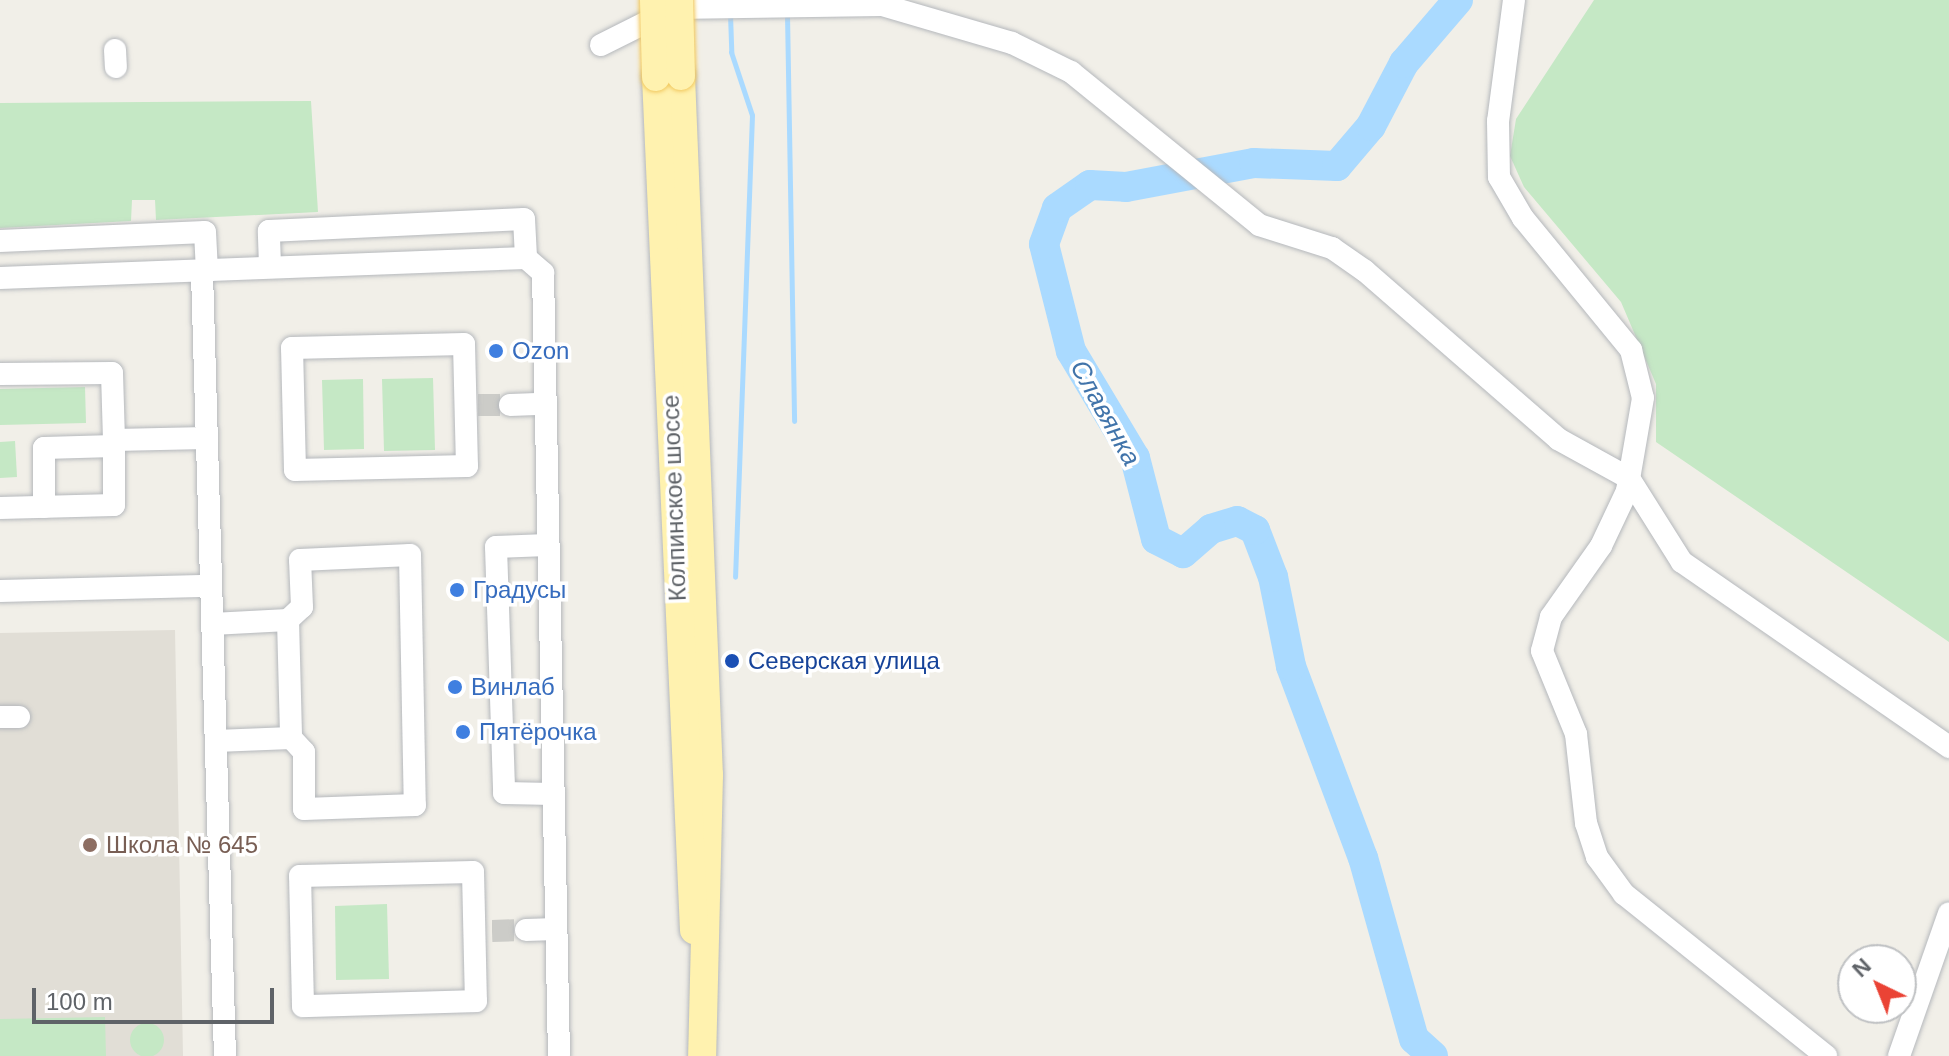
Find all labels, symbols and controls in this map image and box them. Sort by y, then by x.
place label: Ozon [512,337,569,365]
marker: Ozon [487,342,505,360]
water label: Славянка [1063,355,1147,471]
street label: Колпинское шоссе [656,394,692,602]
place label: Градусы [473,576,566,604]
marker: Градусы [448,581,466,599]
place label: Северская улица [748,647,940,675]
marker: Северская улица [723,652,741,670]
place label: Винлаб [471,673,555,701]
marker: Винлаб [446,678,464,696]
place label: Пятёрочка [479,718,597,746]
marker: Пятёрочка [454,723,472,741]
place label: Школа № 645 [106,831,258,859]
marker: Школа № 645 [81,836,99,854]
north arrow [1837,944,1917,1024]
text: N [1847,953,1876,982]
scale bar [36,972,278,1022]
text: 100 m [46,988,113,1015]

